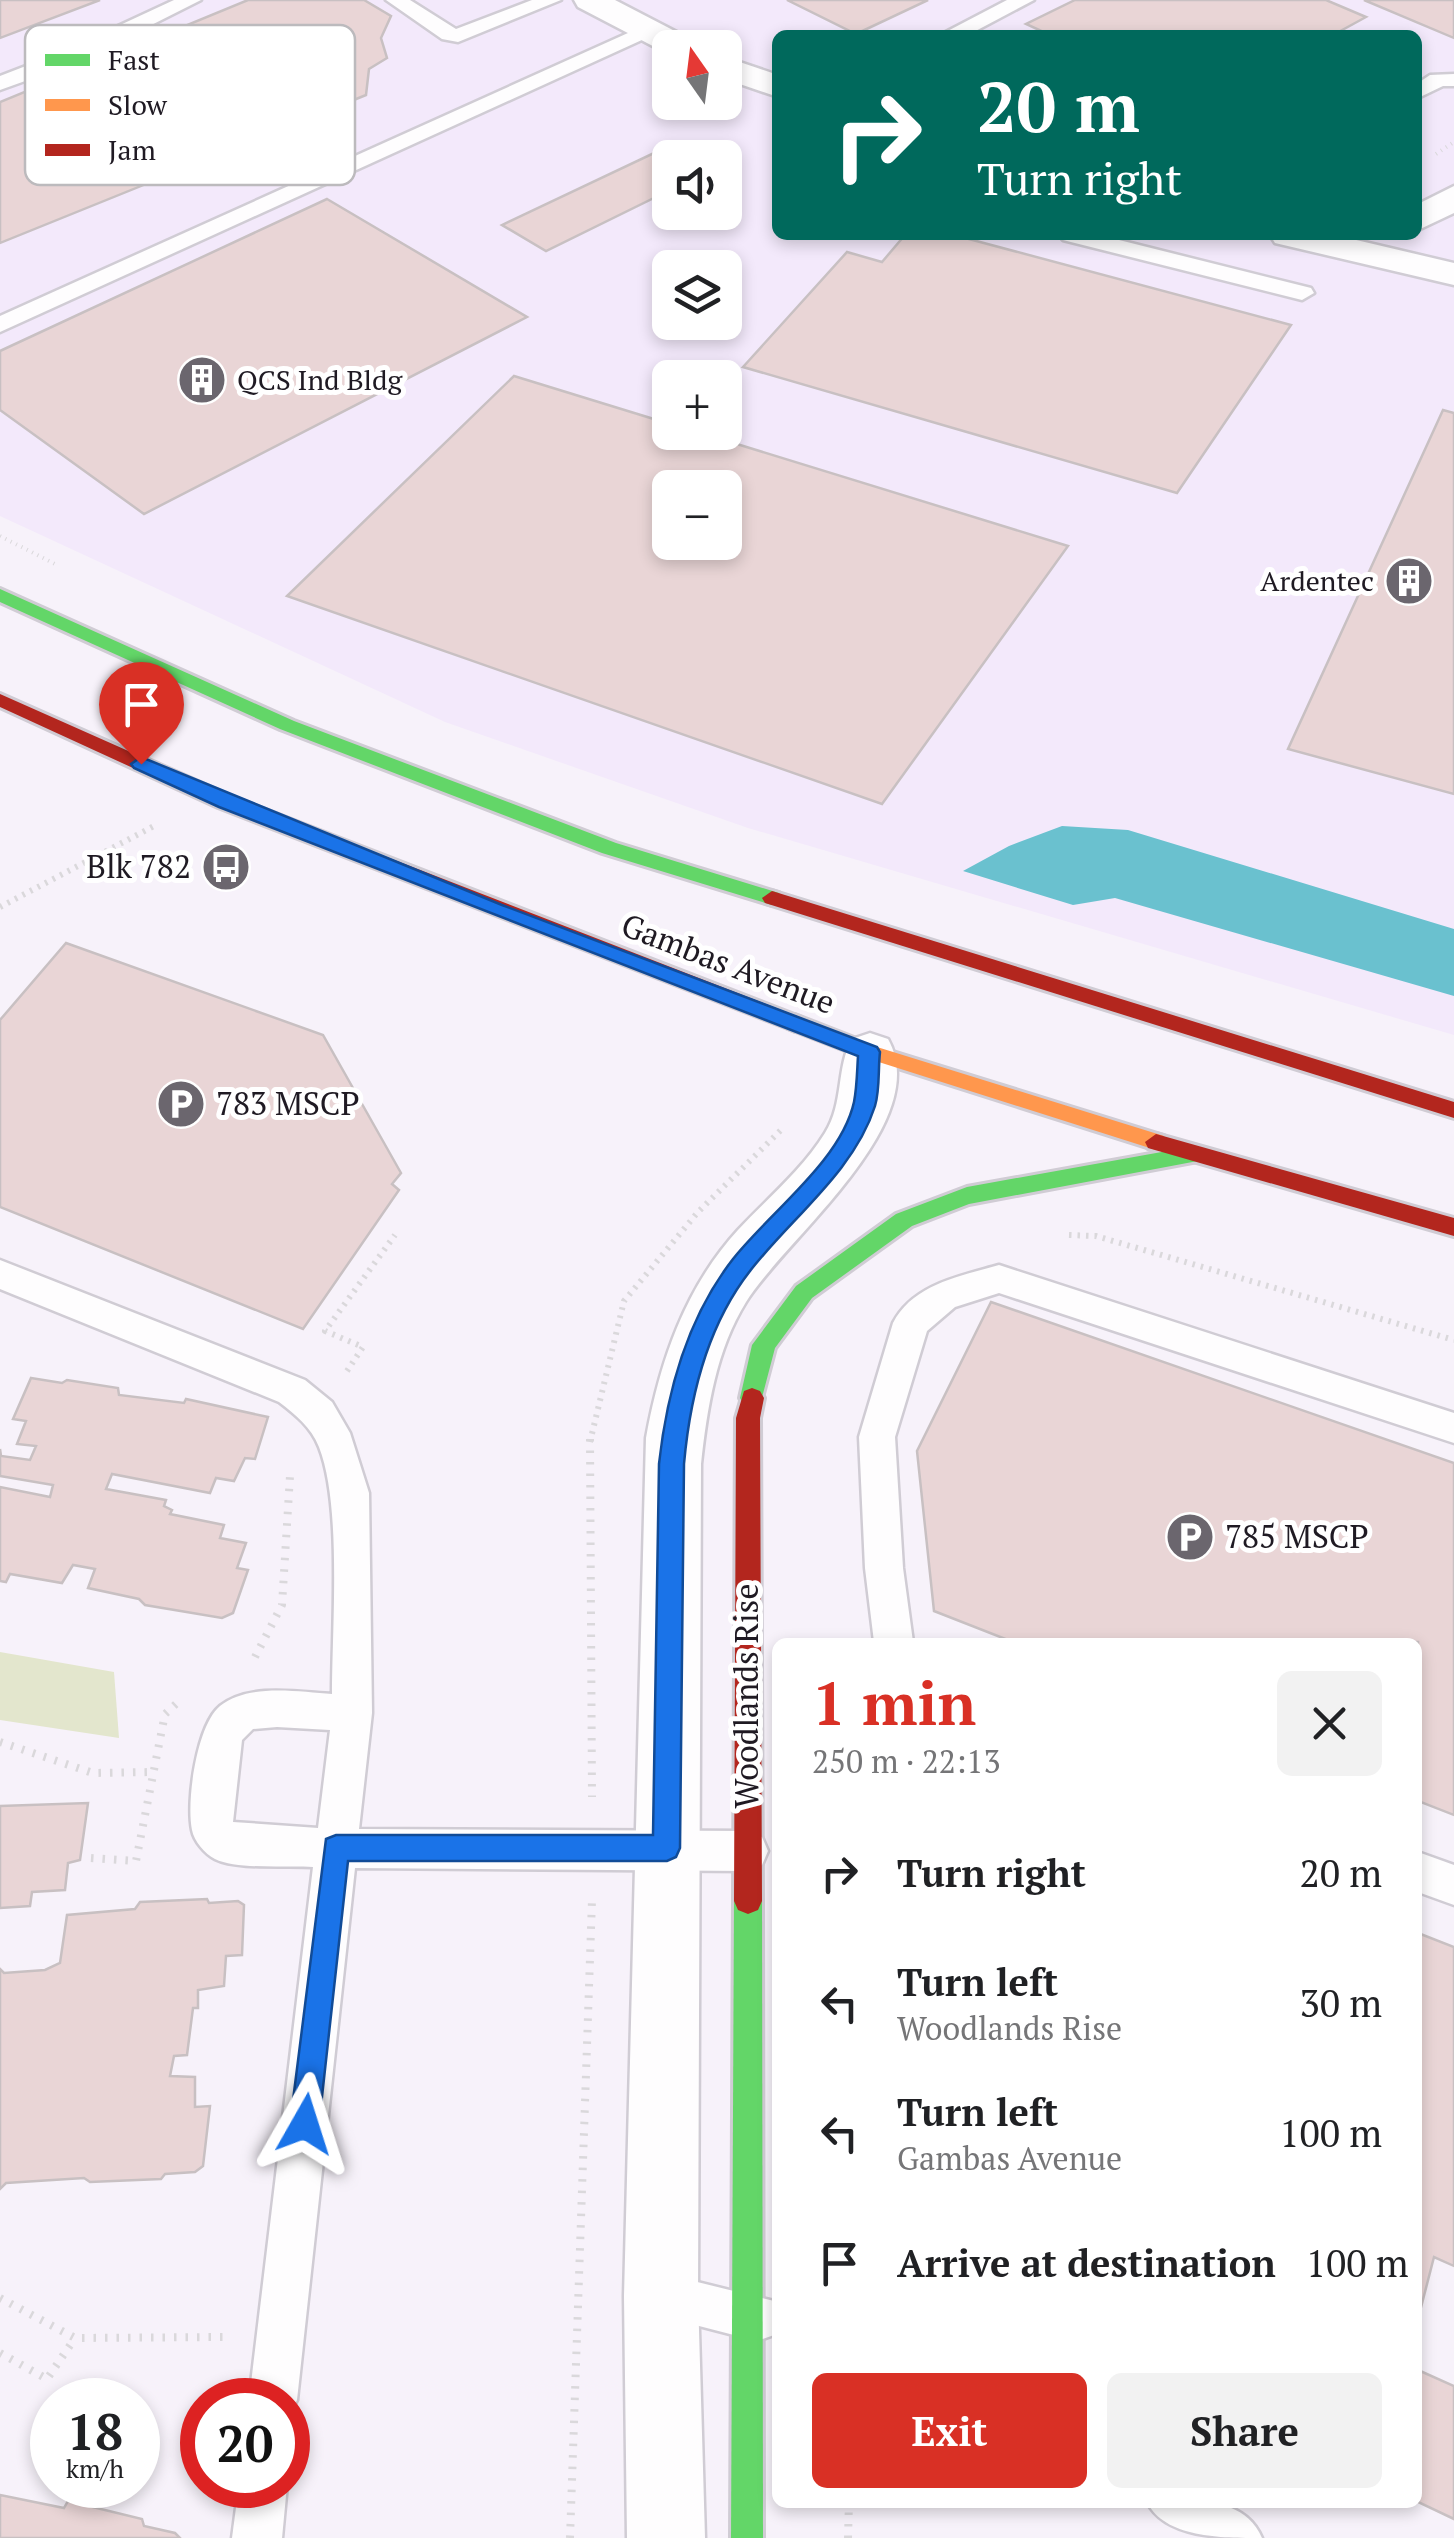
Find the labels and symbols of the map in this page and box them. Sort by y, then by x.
legend [25,25,355,185]
north arrow [652,30,742,120]
text: Fast [108,41,160,78]
text: Slow [108,86,168,123]
text: Jam [108,131,156,168]
building icon: QCS Ind Bldg [176,354,228,406]
place label: QCS Ind Bldg [237,361,404,398]
building icon: Ardentec [1383,555,1435,607]
place label: Ardentec [1260,562,1374,599]
pin [99,662,184,765]
bus stop icon: Blk 782 [200,841,252,893]
place label: Blk 782 [86,845,191,887]
street label: Gambas Avenue [616,903,841,1023]
parking icon: 783 MSCP [155,1078,207,1130]
place label: 783 MSCP [216,1082,360,1124]
parking icon: 785 MSCP [1164,1511,1216,1563]
place label: 785 MSCP [1225,1515,1369,1557]
street label: Woodlands Rise [725,1583,767,1809]
position arrow [253,2072,357,2176]
speed limit sign: 20 [180,2378,310,2508]

